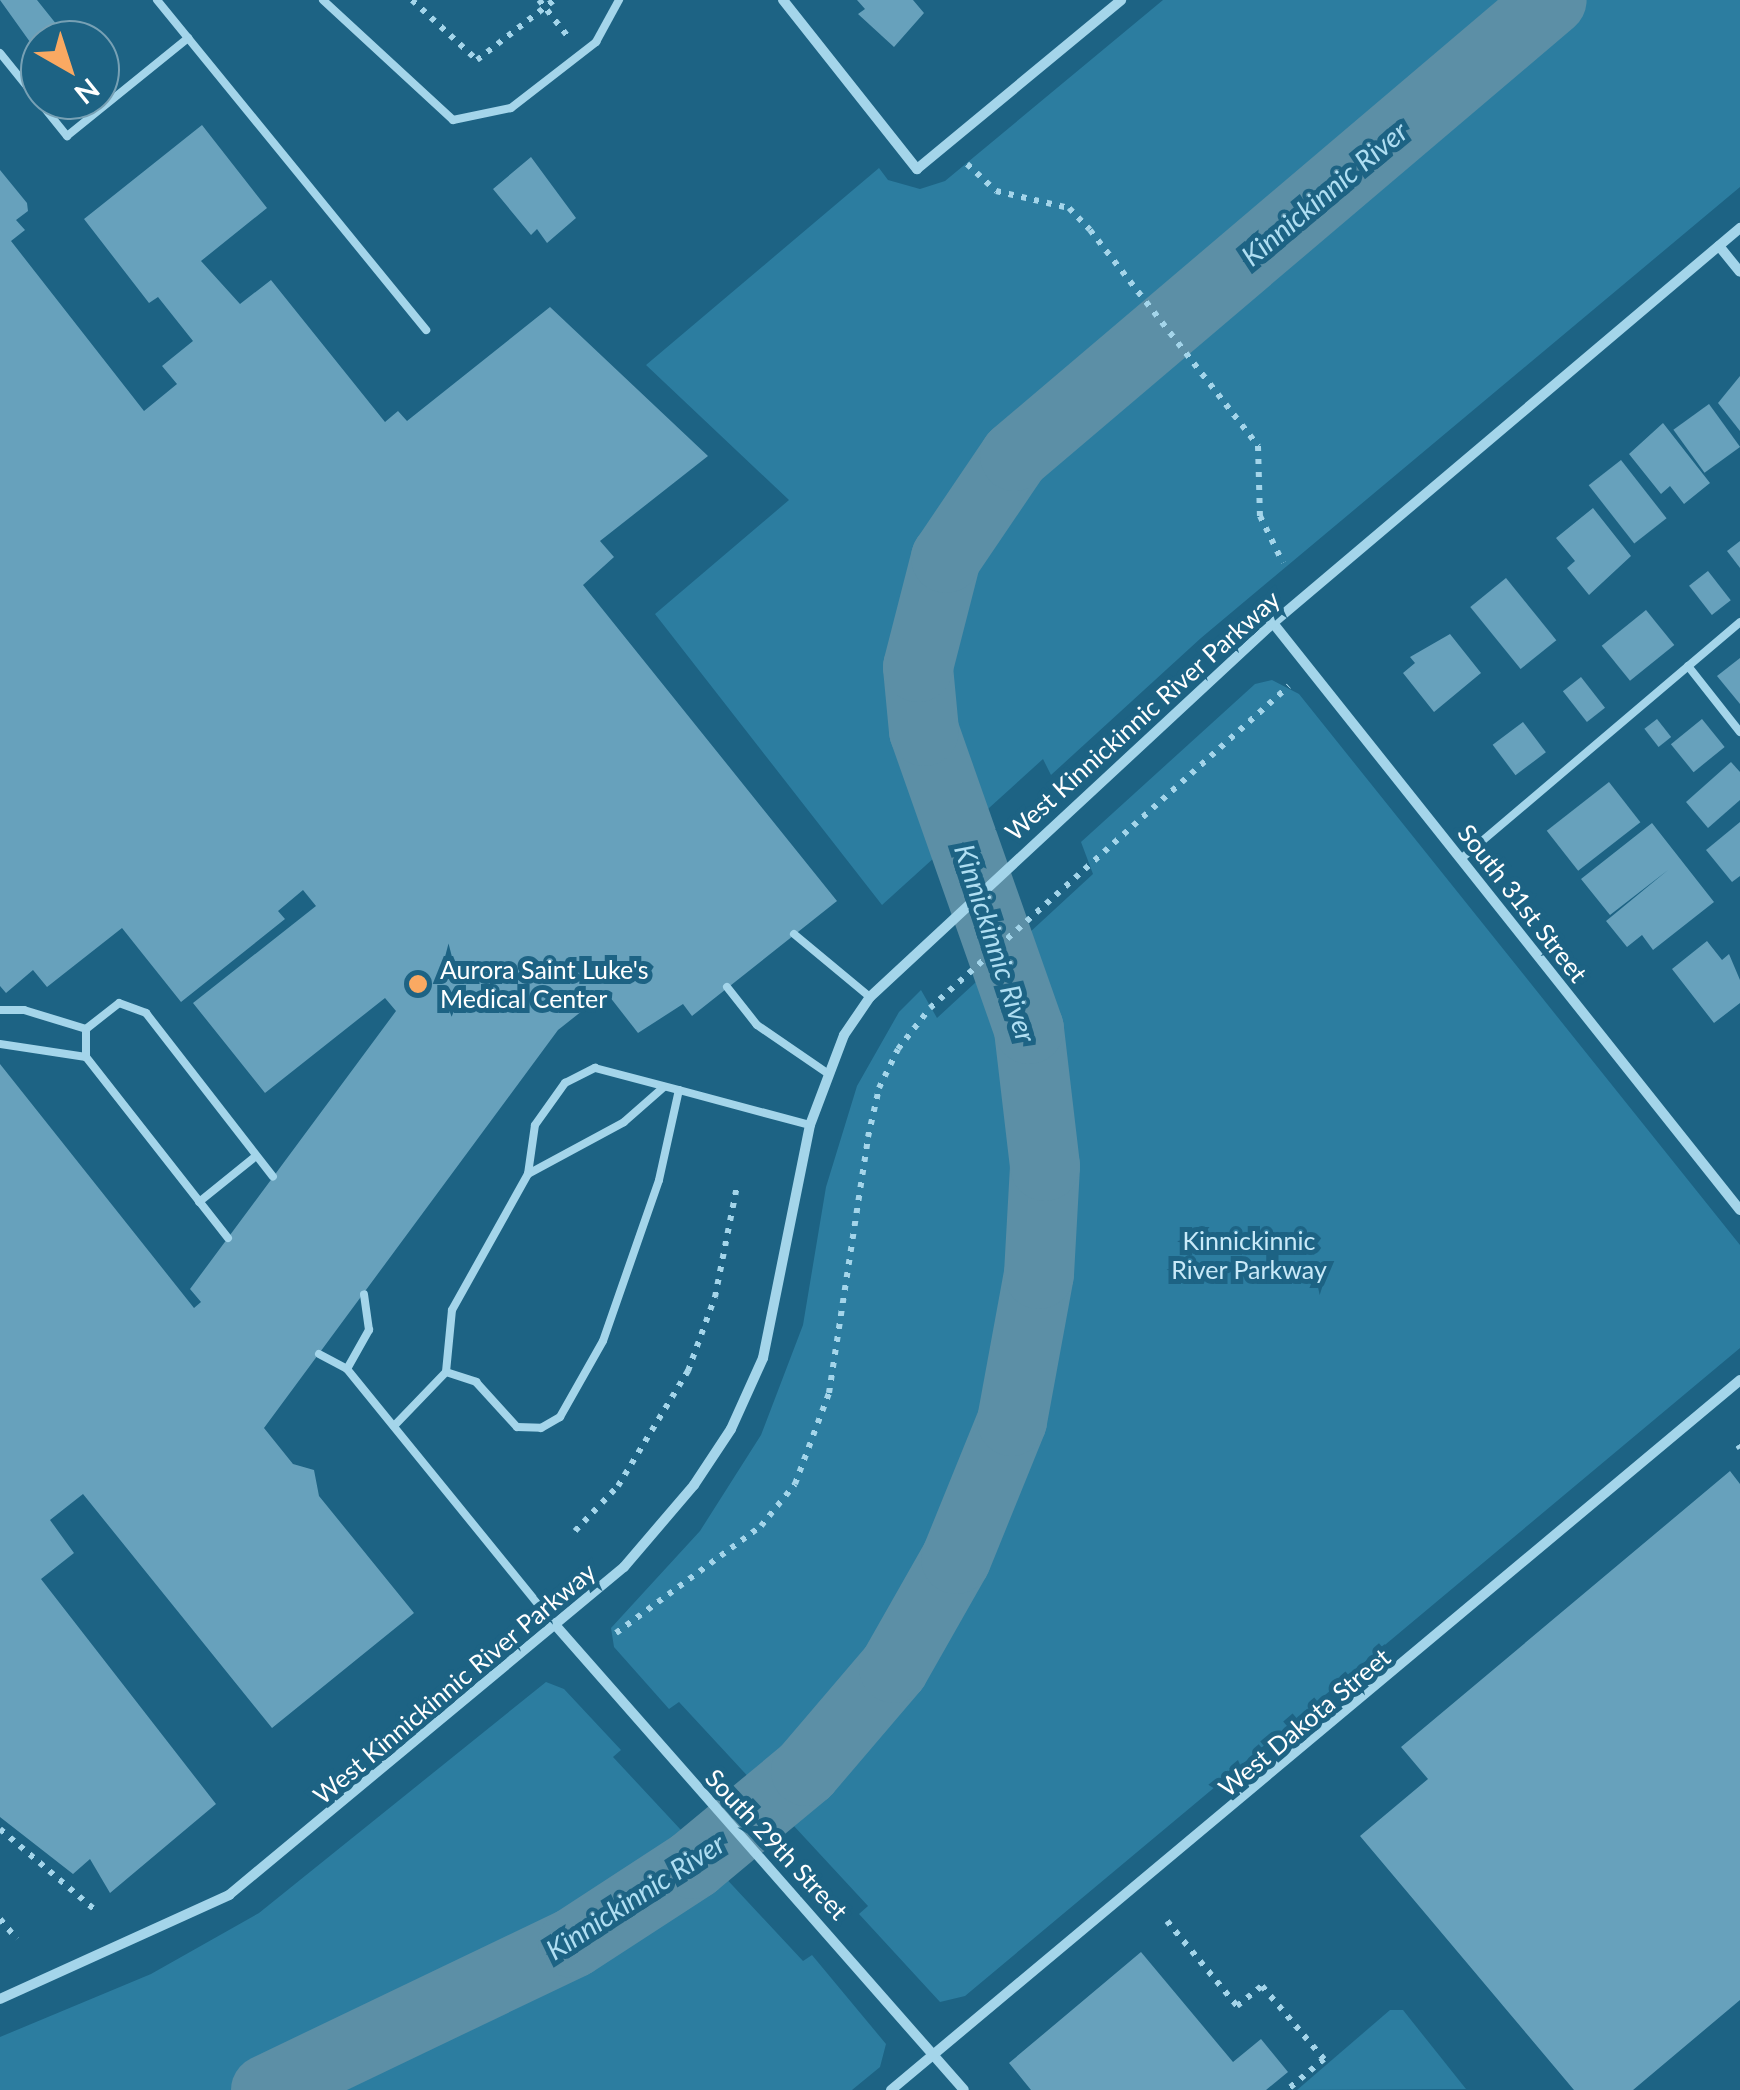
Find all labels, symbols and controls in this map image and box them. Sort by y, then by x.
north arrow [20,20,120,120]
text: N [69,72,107,112]
water label: Kinnickinnic River [1234,114,1414,272]
street label: West Kinnickinnic River Parkway [998,584,1286,846]
street label: South 31st Street [1452,818,1594,988]
water label: Kinnickinnic River [948,840,1044,1046]
place label: Aurora Saint Luke's Medical Center [440,955,649,1014]
marker: Aurora Saint Luke's Medical Center [405,971,431,997]
park label: Kinnickinnic River Parkway [1171,1226,1327,1285]
street label: West Kinnickinnic River Parkway [307,1556,601,1810]
street label: West Dakota Street [1212,1642,1396,1802]
street label: South 29th Street [700,1762,854,1926]
water label: Kinnickinnic River [539,1826,731,1966]

